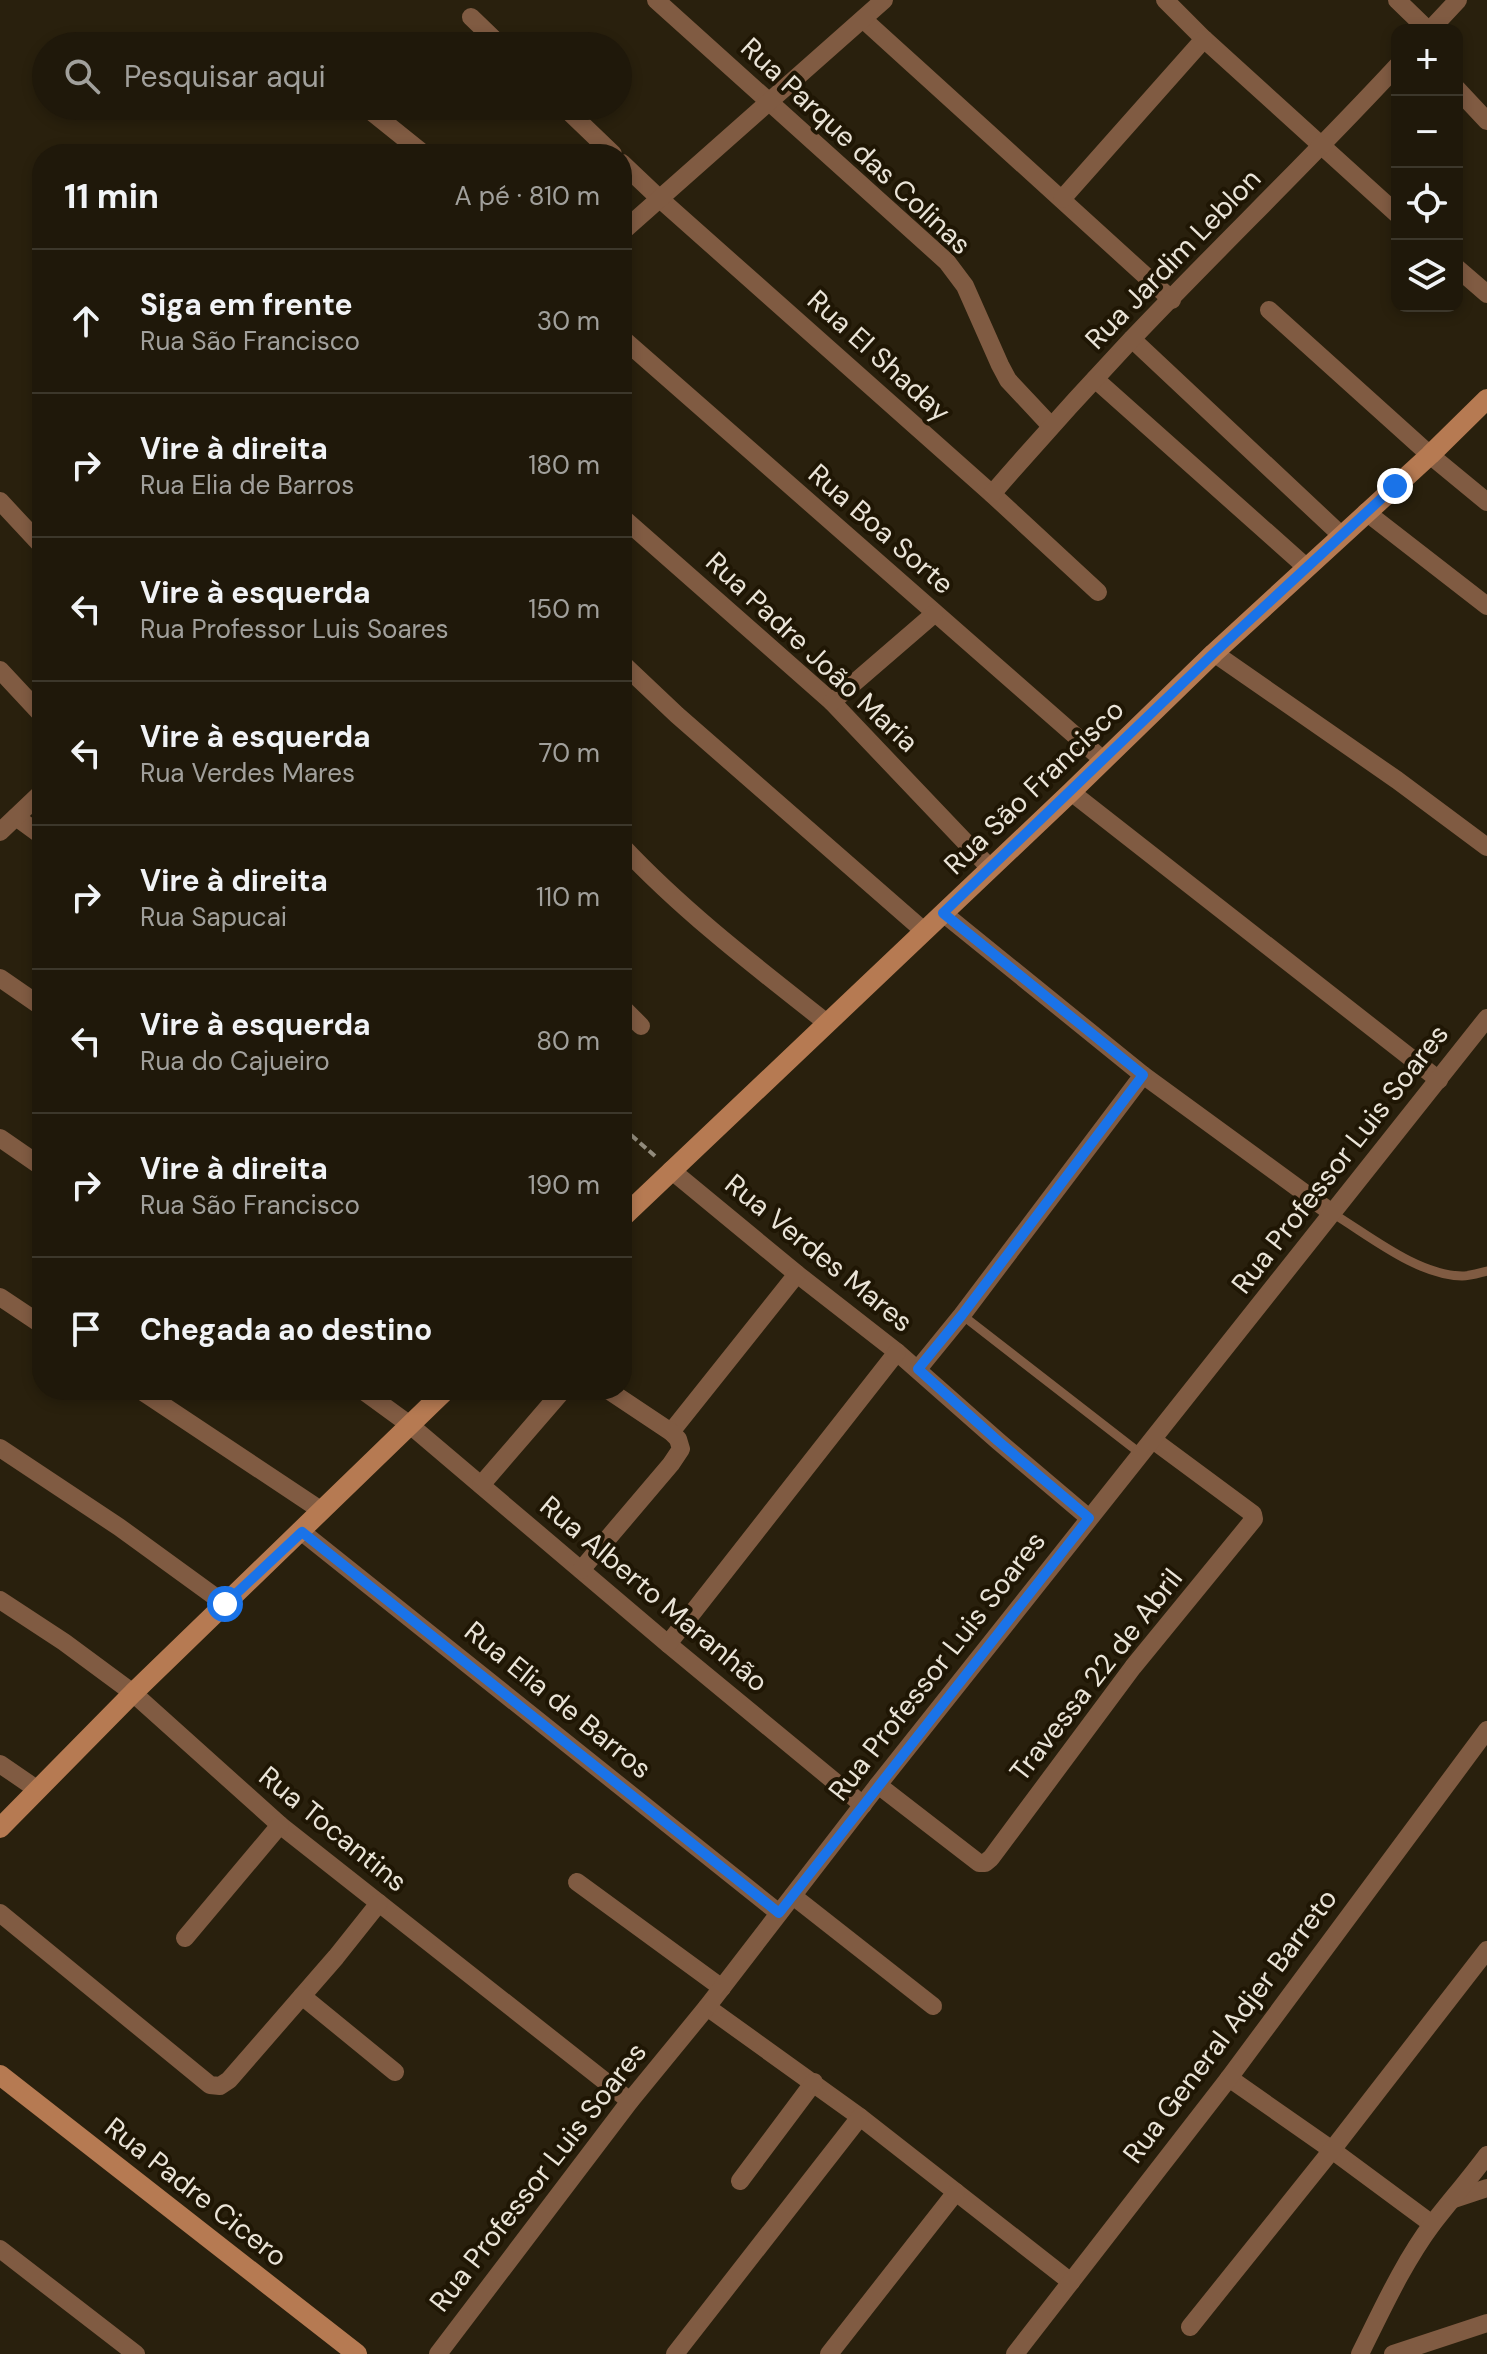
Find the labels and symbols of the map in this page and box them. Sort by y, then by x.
street label: Rua Parque das Colinas [733,29,979,263]
street label: Rua Jardim Leblon [1077,161,1269,357]
street label: Rua El Shaday [800,282,958,430]
street label: Rua Boa Sorte [800,456,962,602]
route end [1377,468,1413,504]
street label: Rua Padre João Maria [698,544,926,760]
street label: Rua São Francisco [936,691,1132,883]
street label: Rua Professor Luis Soares [1223,1017,1457,1301]
street label: Rua Verdes Mares [717,1166,921,1340]
street label: Rua Alberto Maranhão [532,1488,776,1700]
street label: Rua Professor Luis Soares [820,1524,1054,1808]
street label: Travessa 22 de Abril [1001,1561,1191,1789]
route start [207,1586,243,1622]
street label: Rua Elia de Barros [457,1613,659,1787]
street label: Rua Tocantins [251,1758,415,1900]
street label: Rua General Adjer Barreto [1115,1881,1345,2171]
street label: Rua Professor Luis Soares [421,2035,655,2319]
street label: Rua Padre Cicero [97,2109,295,2275]

